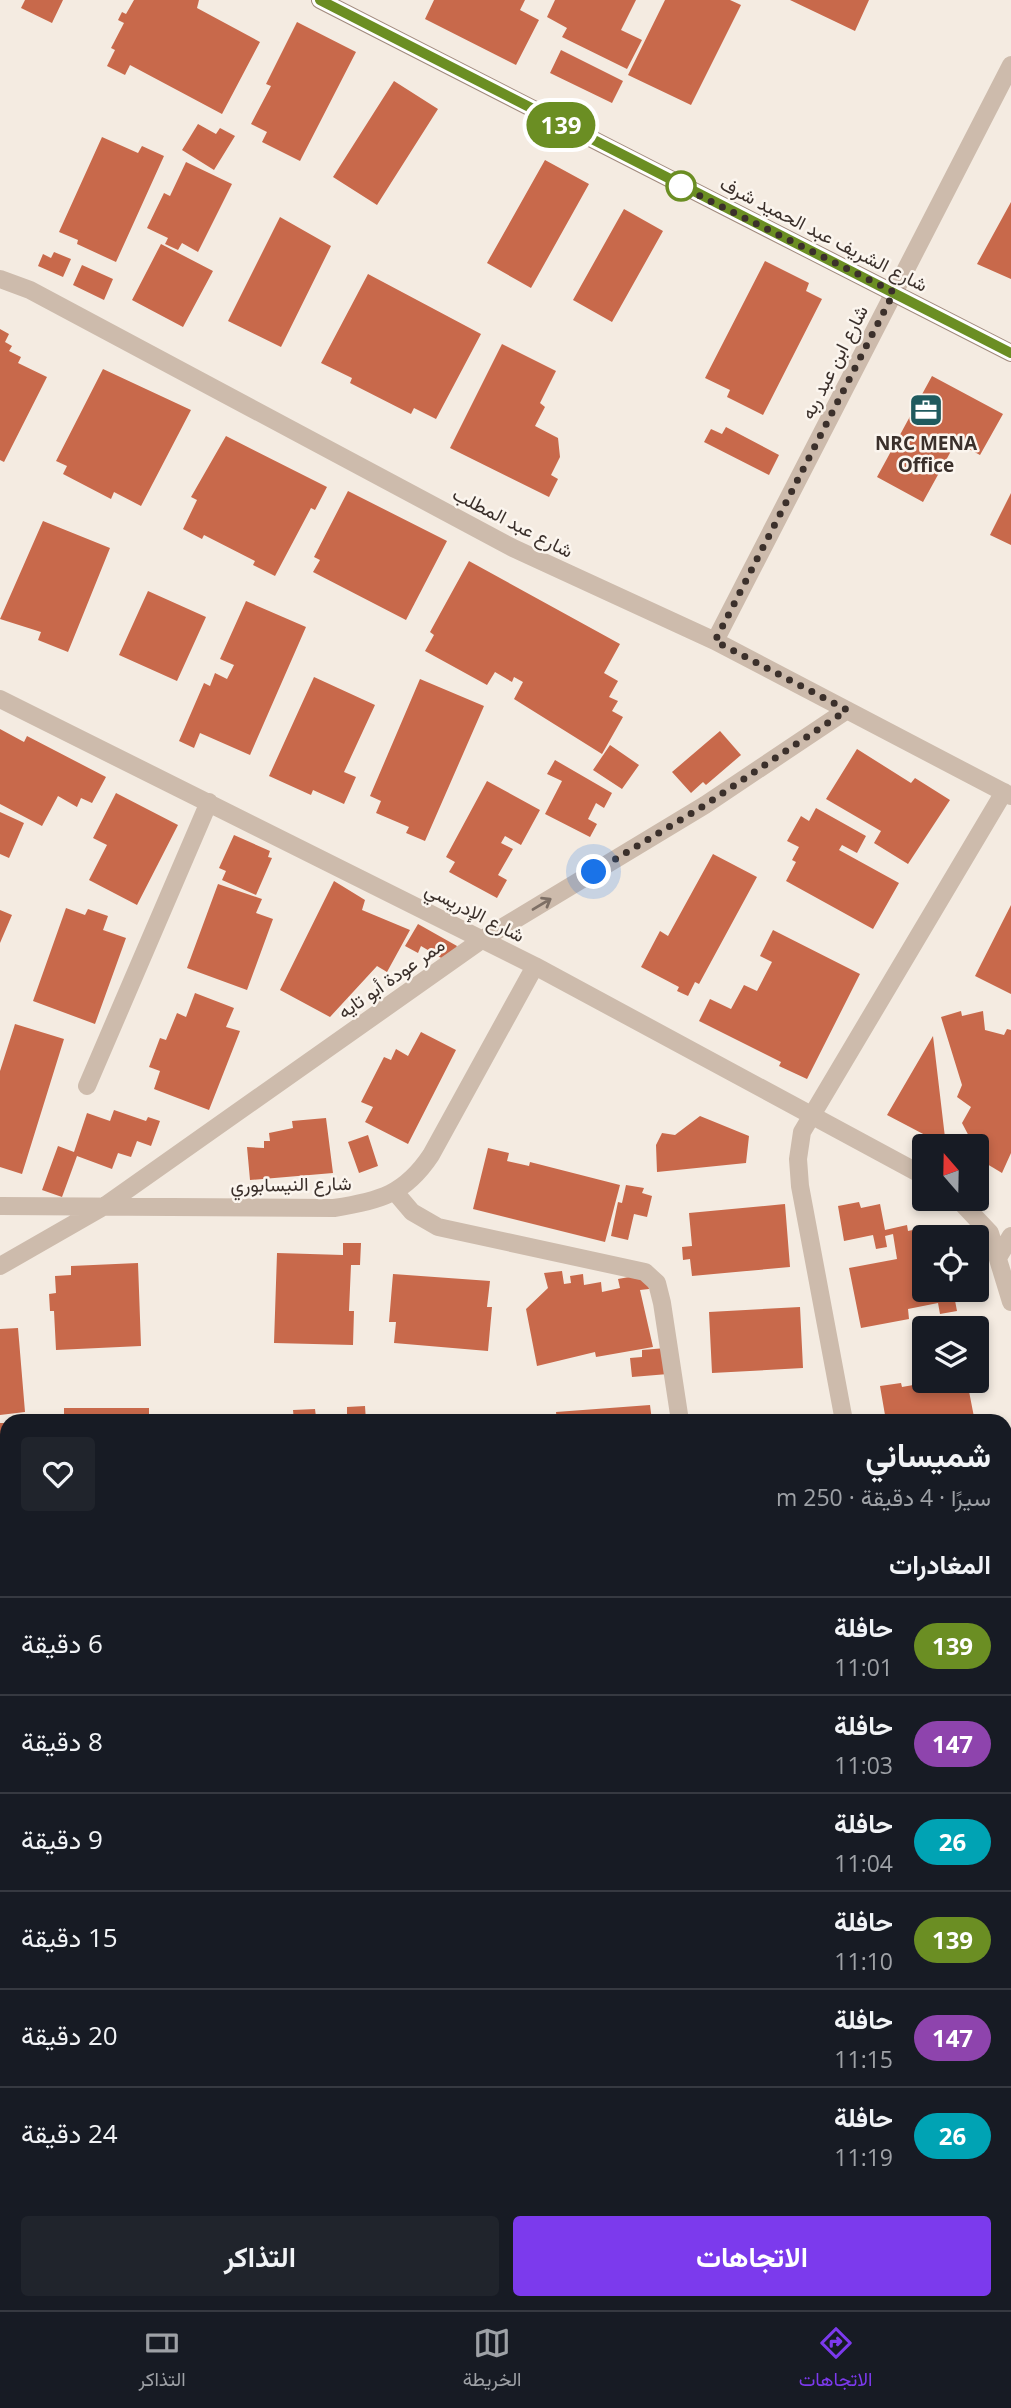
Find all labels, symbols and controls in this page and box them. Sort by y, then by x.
line badge: 139 [521,102,601,148]
text: 139 [540,108,582,141]
street label: شارع الشريف عبد الحميد شرف [716,170,932,298]
unlabelled marker [666,171,696,201]
street label: شارع ابن عبد ربه [794,300,874,424]
office icon: NRC MENA Office [907,391,945,429]
place label: NRC MENA Office [875,430,978,478]
street label: شارع عبد المطلب [448,480,578,564]
your location [576,854,611,889]
street label: شارع الإدريسي [420,876,529,951]
one-way arrow [531,897,551,911]
street label: ممر عودة أبو تايه [332,932,450,1024]
north arrow [912,1134,989,1211]
map controls [912,1134,989,1393]
street label: شارع النيسابوري [230,1170,352,1201]
button: locate [912,1225,989,1302]
button: layers [912,1316,989,1393]
text: شميساني [865,1432,991,1477]
button: heart [21,1437,95,1511]
text: سيرًا · 4 دقيقة · 250 m [776,1481,991,1513]
text: المغادرات [889,1546,991,1582]
text: حافلة [834,1609,893,1645]
text: 6 دقيقة [21,1625,103,1661]
text: 139 [932,1629,973,1662]
text: 11:01 [834,1651,893,1683]
text: حافلة [834,1707,893,1743]
text: 8 دقيقة [21,1723,103,1759]
text: 147 [932,1727,973,1760]
text: 11:03 [834,1749,893,1781]
text: حافلة [834,1805,893,1841]
text: 9 دقيقة [21,1821,103,1857]
text: 26 [939,1825,966,1858]
text: 11:04 [834,1847,893,1879]
text: حافلة [834,1903,893,1939]
text: 15 دقيقة [21,1919,118,1955]
text: 139 [932,1923,973,1956]
text: 11:10 [834,1945,893,1977]
text: حافلة [834,2001,893,2037]
text: 20 دقيقة [21,2017,118,2053]
text: 147 [932,2021,973,2054]
text: 11:15 [834,2043,893,2075]
text: حافلة [834,2099,893,2135]
text: 24 دقيقة [21,2115,118,2151]
text: 26 [939,2119,966,2152]
text: 11:19 [834,2141,893,2173]
button: التذاكر [21,2216,499,2296]
button: الاتجاهات [513,2216,991,2296]
tab: التذاكر [139,2324,186,2396]
tab: الخريطة [463,2324,522,2396]
tab: الاتجاهات [799,2324,872,2396]

